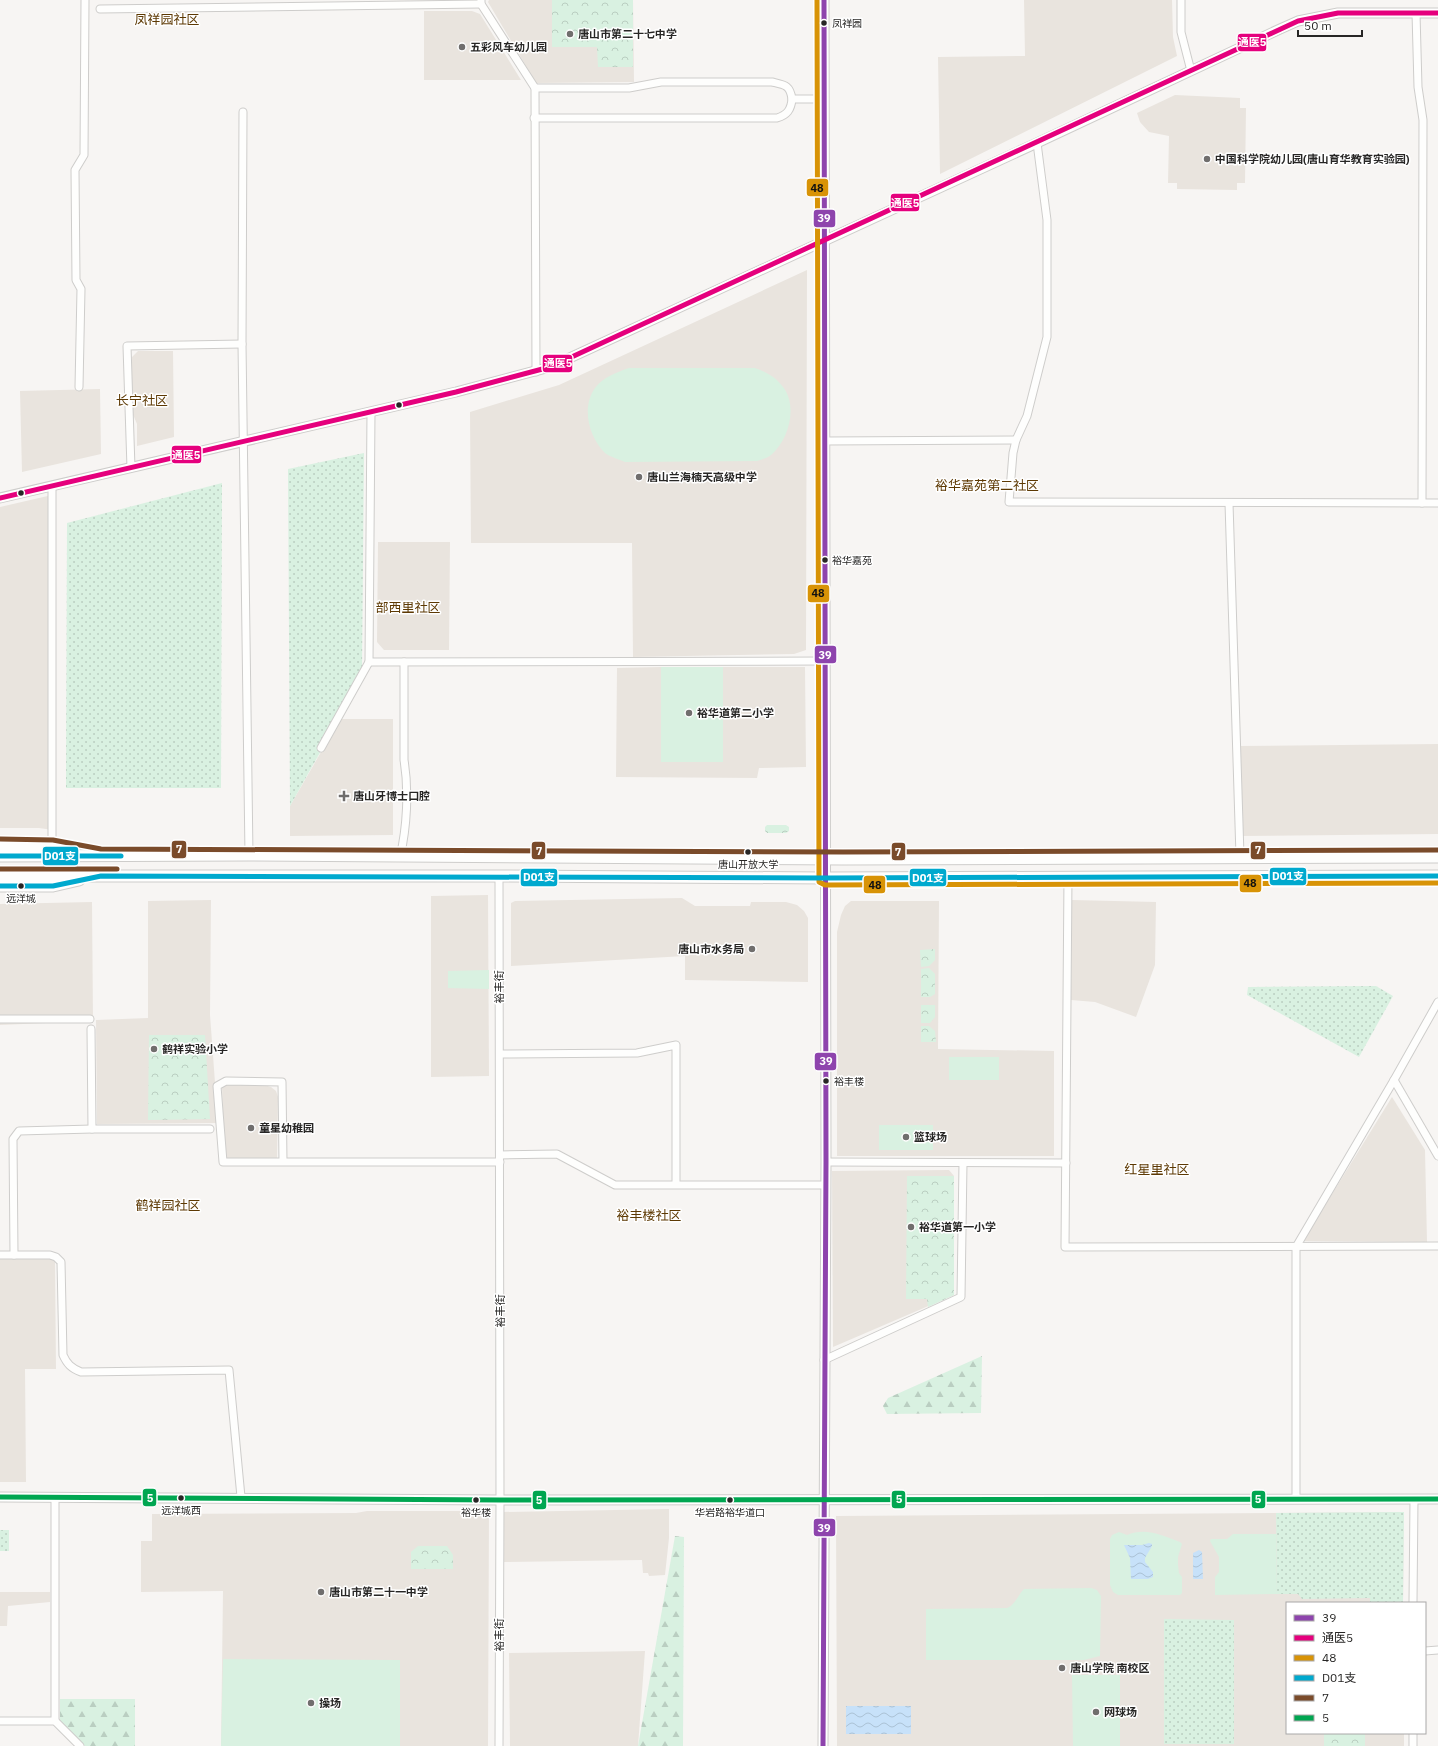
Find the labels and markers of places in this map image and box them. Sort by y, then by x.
place label: 凤祥园 [832,17,862,30]
marker: 凤祥园 [819,18,829,28]
place label: 唐山市第二十七中学 [578,27,677,41]
marker: 唐山市第二十七中学 [565,29,575,39]
place label: 五彩风车幼儿园 [470,40,547,54]
marker: 五彩风车幼儿园 [457,42,467,52]
place label: 中国科学院幼儿园(唐山育华教育实验园) [1215,152,1410,166]
marker: 中国科学院幼儿园(唐山育华教育实验园) [1202,154,1212,164]
unlabelled marker [394,400,404,410]
place label: 唐山兰海楠天高级中学 [647,470,757,484]
marker: 唐山兰海楠天高级中学 [634,472,644,482]
unlabelled marker [16,488,26,498]
place label: 裕华嘉苑 [832,554,872,567]
marker: 裕华嘉苑 [820,555,830,565]
place label: 裕华道第二小学 [697,706,774,720]
marker: 裕华道第二小学 [684,708,694,718]
place label: 唐山牙博士口腔 [353,789,430,803]
marker: 唐山牙博士口腔 [338,790,350,802]
marker: 唐山开放大学 [743,847,753,857]
place label: 唐山开放大学 [718,858,778,871]
marker: 远洋城 [16,881,26,891]
place label: 远洋城 [6,892,36,905]
place label: 唐山市水务局 [678,942,744,956]
marker: 唐山市水务局 [747,944,757,954]
place label: 鹤祥实验小学 [162,1042,228,1056]
marker: 鹤祥实验小学 [149,1044,159,1054]
place label: 裕丰楼 [834,1075,864,1088]
marker: 裕丰楼 [821,1076,831,1086]
place label: 童星幼稚园 [259,1121,314,1135]
marker: 童星幼稚园 [246,1123,256,1133]
place label: 篮球场 [914,1130,947,1144]
marker: 篮球场 [901,1132,911,1142]
place label: 裕华道第一小学 [919,1220,996,1234]
marker: 裕华道第一小学 [906,1222,916,1232]
marker: 远洋城西 [176,1493,186,1503]
marker: 裕华楼 [471,1495,481,1505]
marker: 华岩路裕华道口 [725,1495,735,1505]
place label: 远洋城西 [161,1504,201,1517]
place label: 裕华楼 [461,1506,491,1519]
place label: 华岩路裕华道口 [695,1506,765,1519]
place label: 唐山市第二十一中学 [329,1585,428,1599]
marker: 唐山市第二十一中学 [316,1587,326,1597]
place label: 唐山学院 南校区 [1070,1661,1150,1675]
marker: 唐山学院 南校区 [1057,1663,1067,1673]
place label: 操场 [319,1696,341,1710]
marker: 操场 [306,1698,316,1708]
place label: 网球场 [1104,1705,1137,1719]
marker: 网球场 [1091,1707,1101,1717]

